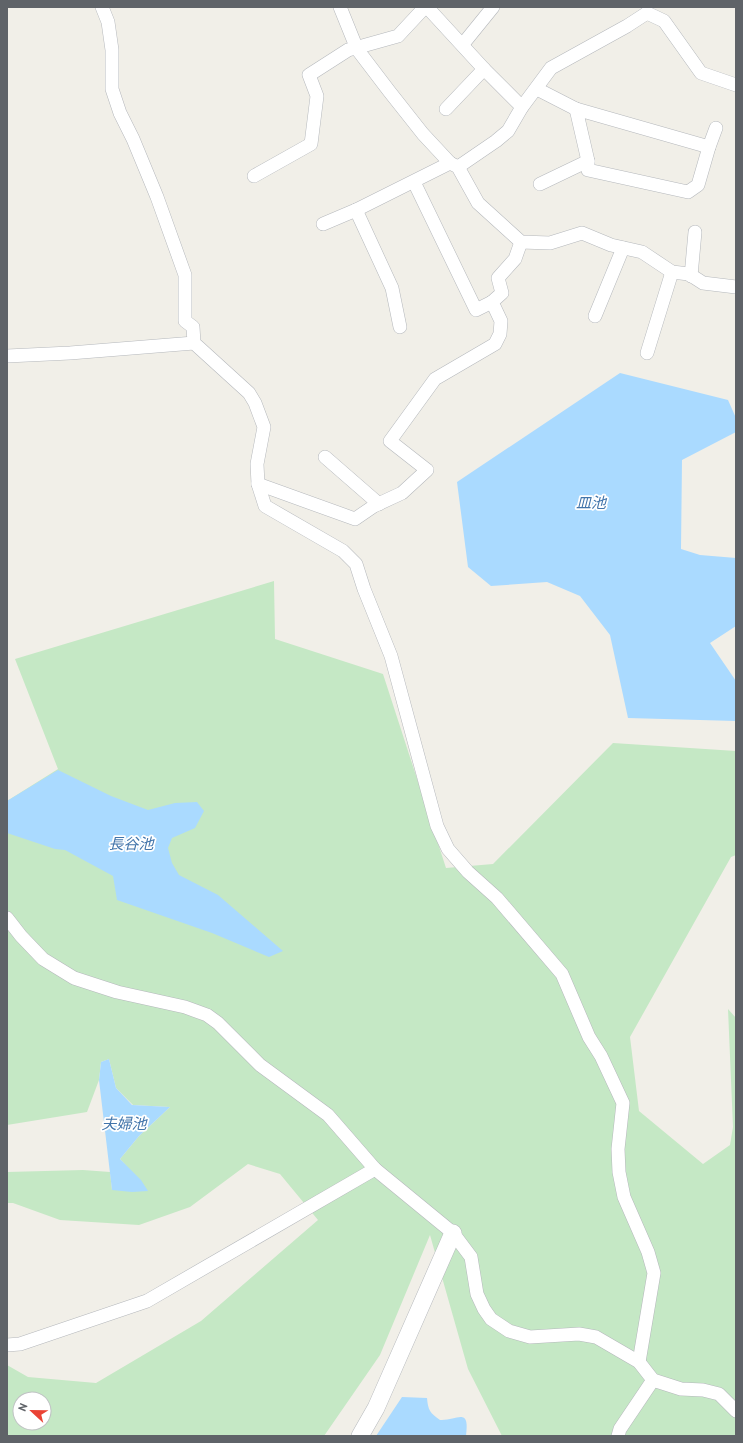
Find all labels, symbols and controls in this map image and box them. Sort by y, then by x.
water label: 皿池 [576,493,608,512]
water label: 長谷池 [108,834,155,853]
water label: 夫婦池 [101,1114,148,1133]
north arrow [12,1391,52,1431]
text: N [15,1401,31,1413]

